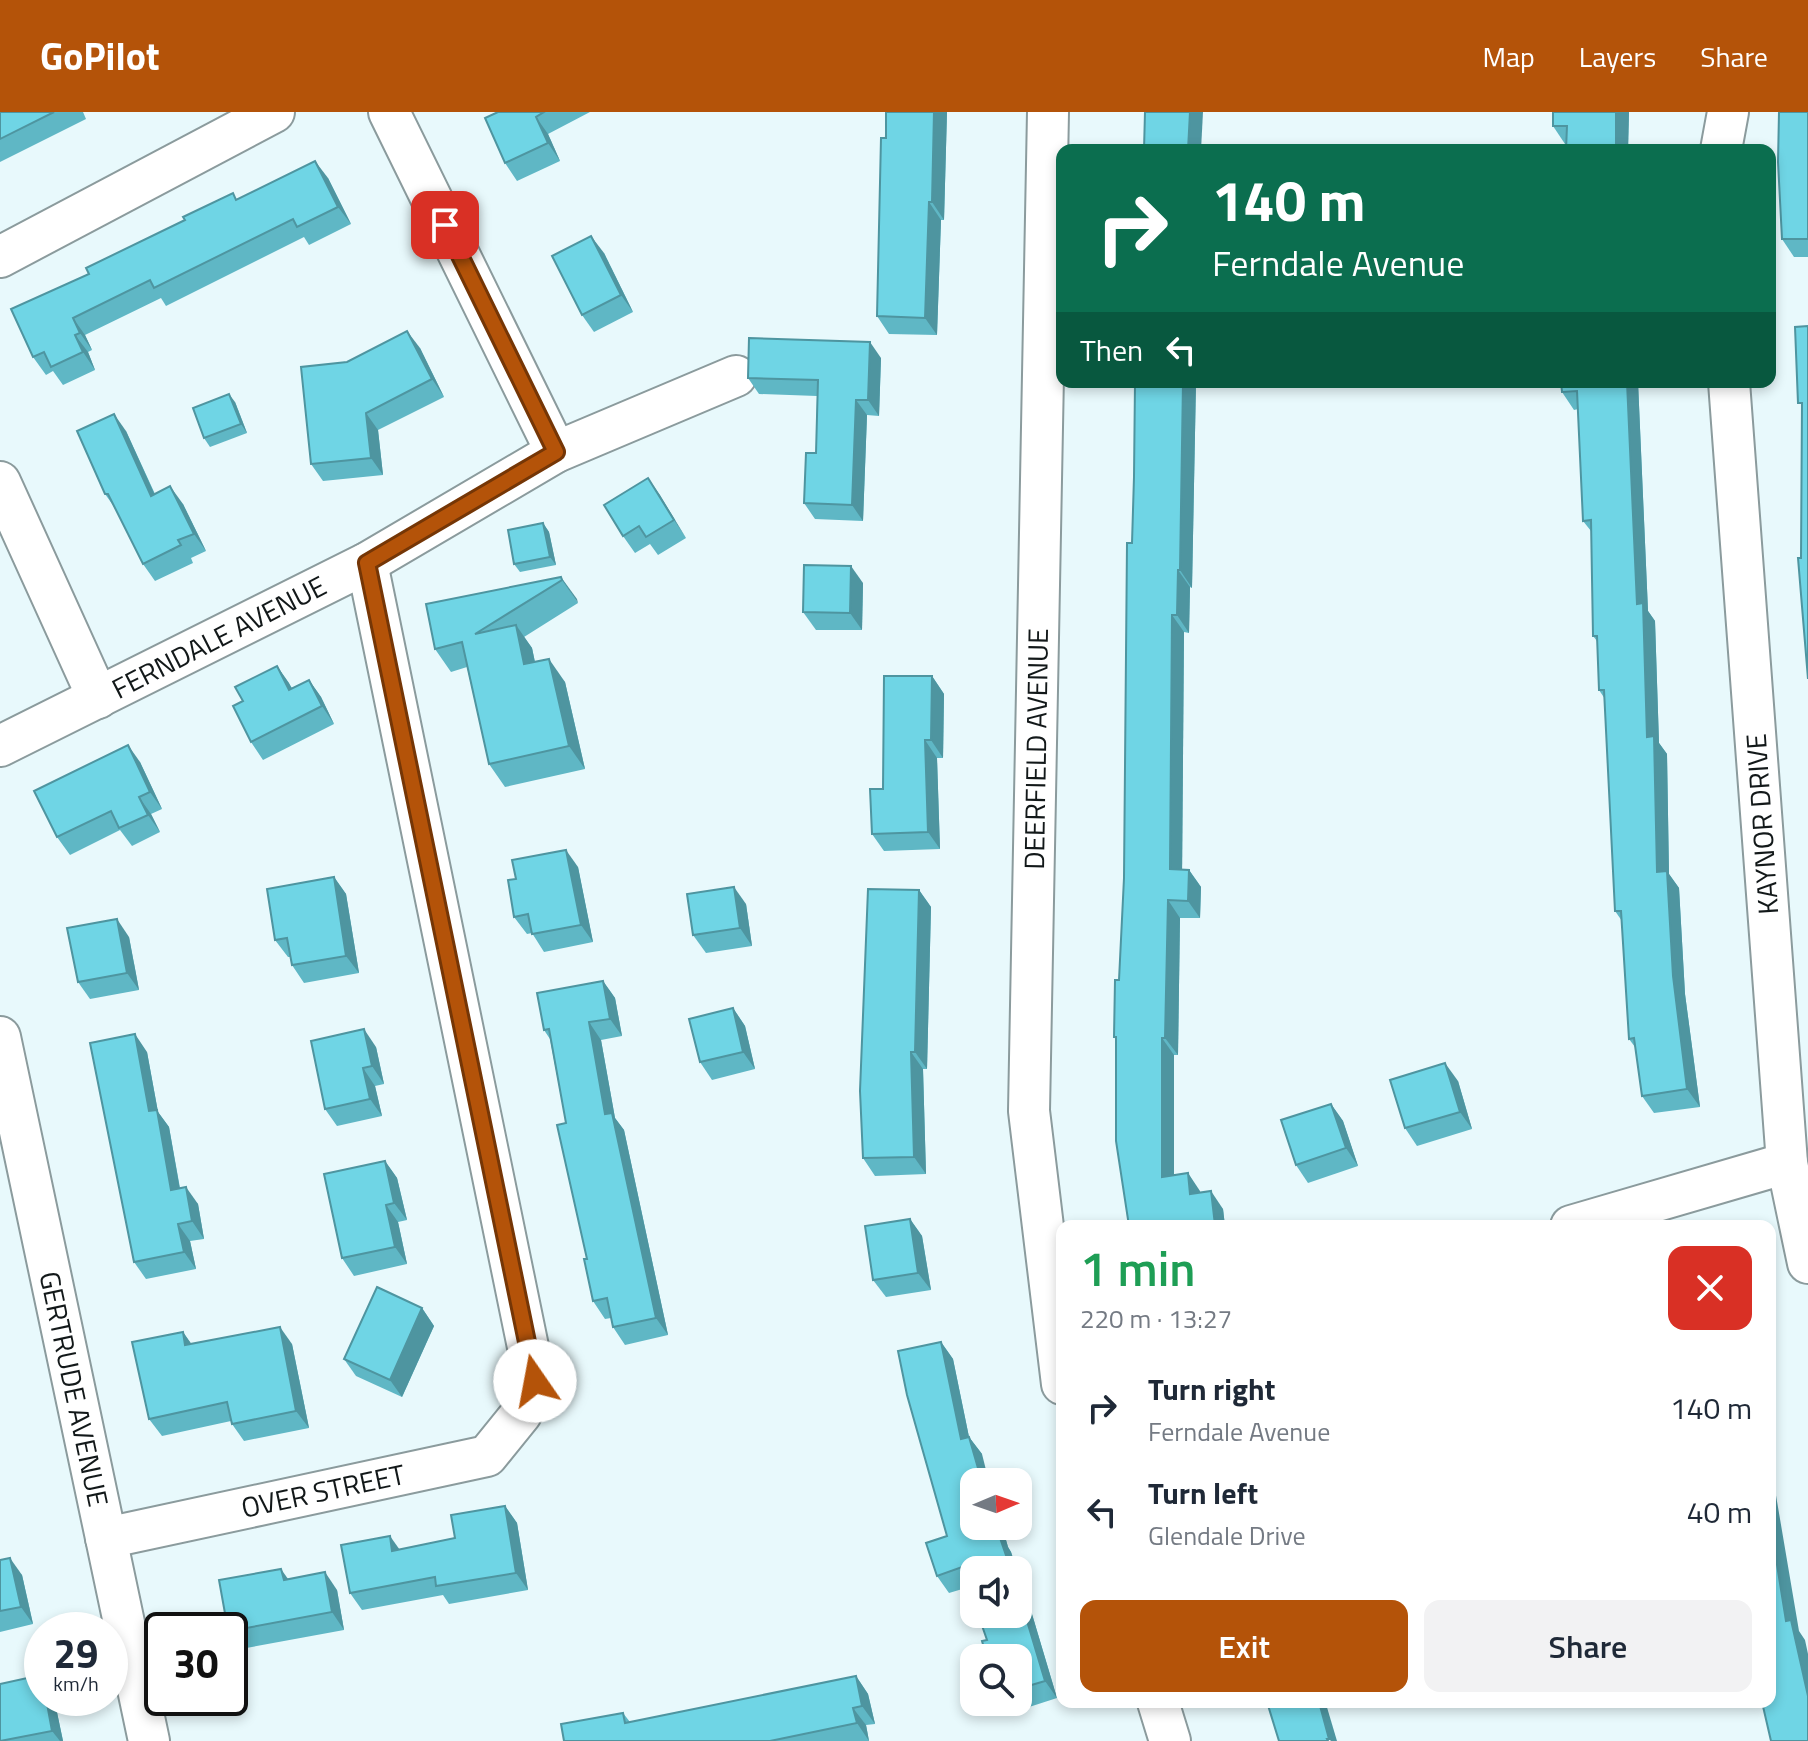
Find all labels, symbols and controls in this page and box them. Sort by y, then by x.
text: GoPilot [40,27,160,85]
text: Map [1482,35,1535,78]
text: Layers [1579,35,1656,78]
text: Share [1700,35,1768,78]
text: 140 m [1212,158,1365,243]
icon: right [1080,176,1184,280]
pin [411,191,479,259]
icon: arrive [423,203,467,247]
text: Ferndale Avenue [1212,235,1464,290]
text: Then [1080,327,1143,373]
icon: left [1159,328,1203,372]
street label: FERNDALE AVENUE [104,564,334,709]
street label: DEERFIELD AVENUE [1012,628,1059,870]
street label: KAYNOR DRIVE [1734,732,1789,916]
text: 1 min [1080,1232,1195,1305]
button: close [1668,1246,1752,1330]
street label: GERTRUDE AVENUE [29,1267,120,1511]
text: 220 m · 13:27 [1080,1299,1232,1338]
position arrow [493,1339,577,1423]
text: Turn right [1148,1366,1276,1412]
text: 140 m [1670,1385,1752,1431]
icon: right [1080,1386,1124,1430]
text: Ferndale Avenue [1148,1412,1330,1451]
street label: OVER STREET [237,1452,409,1529]
north arrow [960,1468,1032,1540]
map controls [960,1468,1032,1716]
text: Turn left [1148,1470,1258,1516]
text: 40 m [1687,1489,1752,1535]
icon: left [1080,1490,1124,1534]
text: Glendale Drive [1148,1516,1306,1555]
button: sound [960,1556,1032,1628]
button: Exit [1080,1600,1408,1692]
button: Share [1424,1600,1752,1692]
speed limit sign: 30 [144,1612,248,1716]
text: 29 [54,1623,98,1684]
button: search [960,1644,1032,1716]
text: km/h [53,1668,99,1699]

